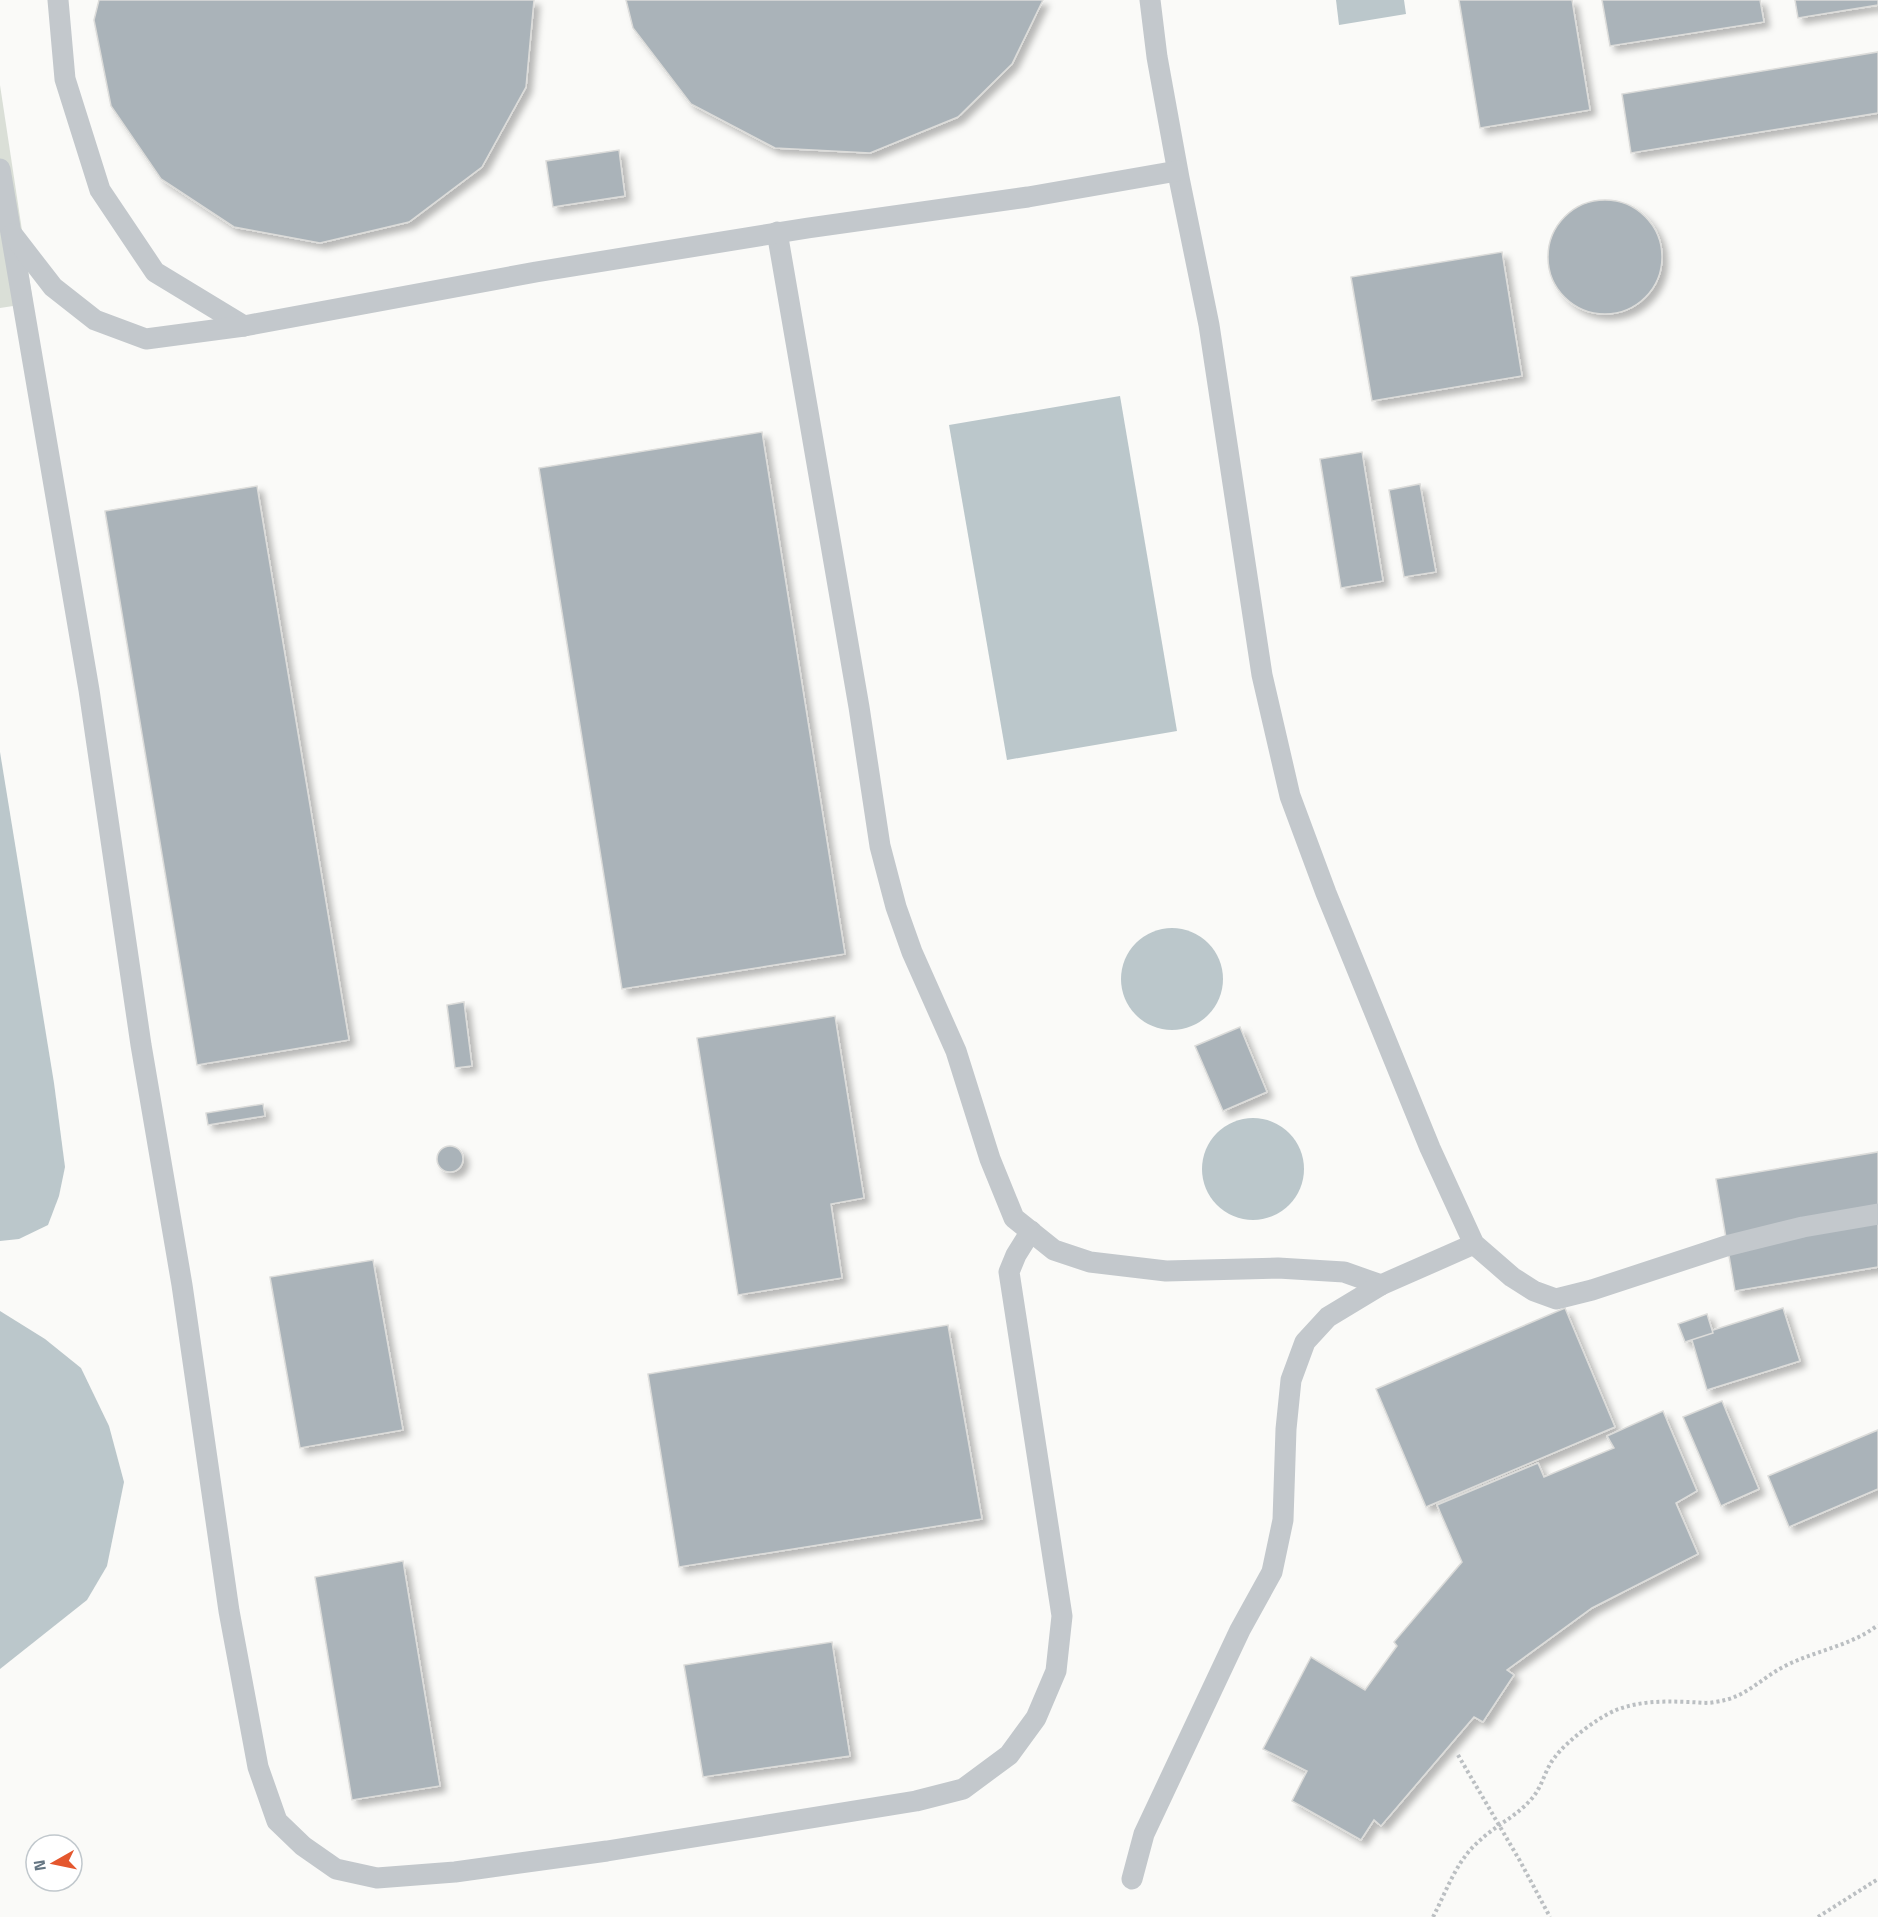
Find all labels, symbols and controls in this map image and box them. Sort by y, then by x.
north arrow [24,1833,84,1893]
text: N [26,1858,52,1873]

